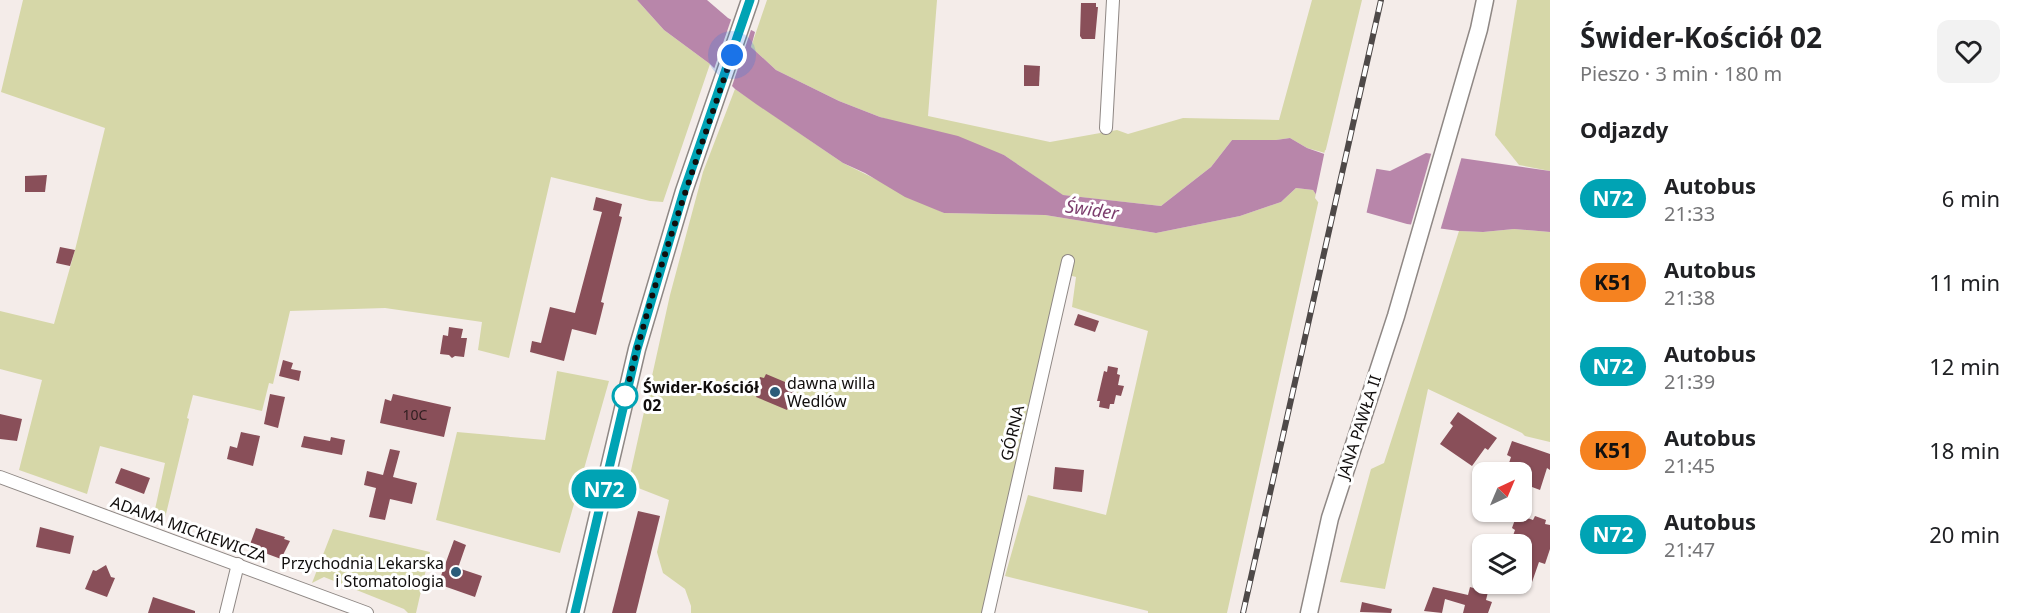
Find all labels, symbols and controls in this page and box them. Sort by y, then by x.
text: Świder-Kościół 02 [1580,18,1822,56]
button: heart [1937,20,2000,83]
your location [717,40,747,70]
text: Pieszo · 3 min · 180 m [1580,60,1782,87]
text: Odjazdy [1580,114,1668,144]
text: Autobus [1664,170,1756,200]
text: 6 min [1942,183,2000,213]
text: N72 [1592,184,1634,212]
water label: Świder [1064,193,1121,225]
text: 21:33 [1664,200,1715,227]
text: Autobus [1664,254,1756,284]
text: 11 min [1929,267,2000,297]
text: K51 [1594,268,1632,296]
text: 21:38 [1664,284,1715,311]
text: Autobus [1664,338,1756,368]
text: 12 min [1929,351,2000,381]
text: N72 [1592,352,1634,380]
text: 21:39 [1664,368,1715,395]
place label: dawna willa Wedlów [787,372,875,412]
street label: JANA PAWŁA II [1331,372,1386,484]
place label: Świder-Kościół 02 [643,376,760,416]
marker: Świder-Kościół 02 [612,383,638,409]
marker: dawna willa Wedlów [768,385,782,399]
street label: GÓRNA [995,402,1029,463]
house number: 10C [403,405,428,424]
text: Autobus [1664,422,1756,452]
text: 18 min [1929,435,2000,465]
text: K51 [1594,436,1632,464]
text: 21:45 [1664,452,1715,479]
north arrow [1472,462,1532,522]
map controls [1472,462,1532,594]
line badge: N72 [570,470,638,508]
text: N72 [583,475,625,503]
street label: ADAMA MICKIEWICZA [108,490,271,568]
text: Autobus [1664,506,1756,536]
text: 20 min [1929,519,2000,549]
text: N72 [1592,520,1634,548]
button: layers [1472,534,1532,594]
text: 21:47 [1664,536,1715,563]
place label: Przychodnia Lekarska i Stomatologia [281,552,444,592]
marker: Przychodnia Lekarska i Stomatologia [449,565,463,579]

